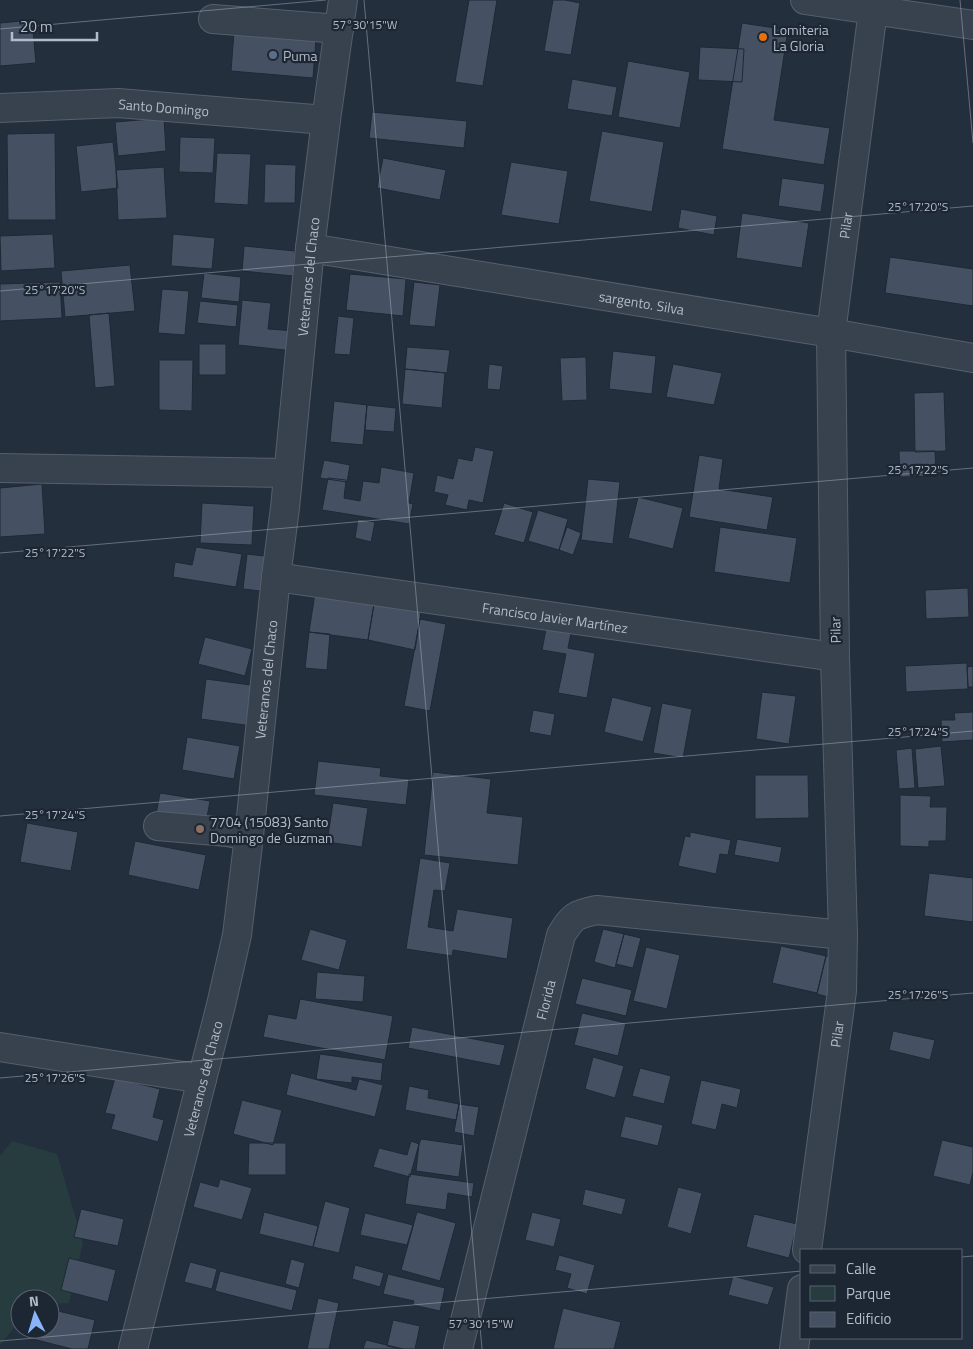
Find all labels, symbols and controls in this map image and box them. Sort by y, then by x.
scale bar [12,10,98,42]
text: 20 m [20,15,53,38]
text: 57°30'15"W [333,15,398,34]
place label: Lomiteria La Gloria [773,19,829,56]
marker: Lomiteria La Gloria [757,31,769,43]
place label: Puma [283,45,317,66]
marker: Puma [267,49,279,61]
street label: Santo Domingo [118,93,210,121]
text: 25°17'20"S [888,197,948,216]
street label: Pilar [833,211,857,240]
street label: Veteranos del Chaco [291,216,324,337]
text: 25°17'20"S [25,280,85,299]
street label: sargento. Silva [597,285,686,319]
text: 25°17'22"S [888,460,948,479]
text: 25°17'22"S [25,543,85,562]
street label: Francisco Javier Martínez [481,596,629,638]
street label: Pilar [824,616,846,643]
street label: Veteranos del Chaco [249,619,282,740]
text: 25°17'24"S [888,722,948,741]
text: 25°17'24"S [25,805,85,824]
place label: 7704 (15083) Santo Domingo de Guzman [210,811,333,848]
marker: 7704 (15083) Santo Domingo de Guzman [194,823,206,835]
street label: Florida [530,978,560,1022]
text: 25°17'26"S [888,985,948,1004]
street label: Veteranos del Chaco [177,1018,227,1139]
street label: Pilar [824,1019,848,1049]
text: 25°17'26"S [25,1068,85,1087]
legend [800,1249,963,1339]
text: Calle [846,1257,876,1280]
text: Parque [846,1282,891,1305]
north arrow [10,1289,60,1339]
text: N [28,1290,40,1311]
text: Edificio [846,1307,891,1330]
text: 57°30'15"W [449,1314,514,1333]

